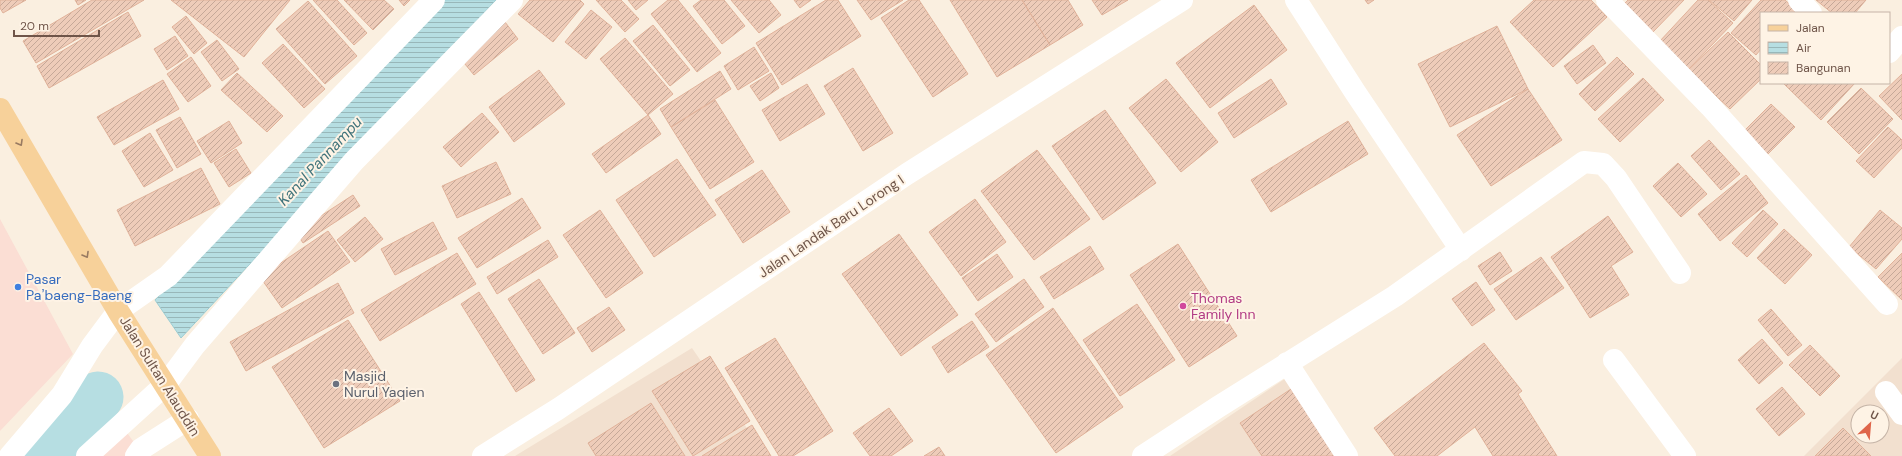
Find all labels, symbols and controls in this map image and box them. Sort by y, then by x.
scale bar [14,12,99,38]
legend [1760,12,1890,84]
text: 20 m [20,18,49,34]
text: Jalan [1796,20,1825,36]
text: Air [1796,40,1812,56]
text: Bangunan [1796,60,1851,76]
water label: Kanal Pannampu [273,112,367,210]
one-way arrow [15,139,22,146]
street label: Jalan Landak Baru Lorong I [755,171,907,281]
one-way arrow [81,251,88,258]
place label: Pasar Paʼbaeng-Baeng [26,270,132,304]
marker: Pasar Paʼbaeng-Baeng [13,282,23,292]
place label: Thomas Family Inn [1191,289,1255,323]
marker: Thomas Family Inn [1178,301,1188,311]
street label: Jalan Sultan Alauddin [116,313,204,439]
place label: Masjid Nurul Yaqien [344,367,425,401]
marker: Masjid Nurul Yaqien [331,379,341,389]
north arrow [1850,404,1890,444]
text: U [1868,407,1881,423]

